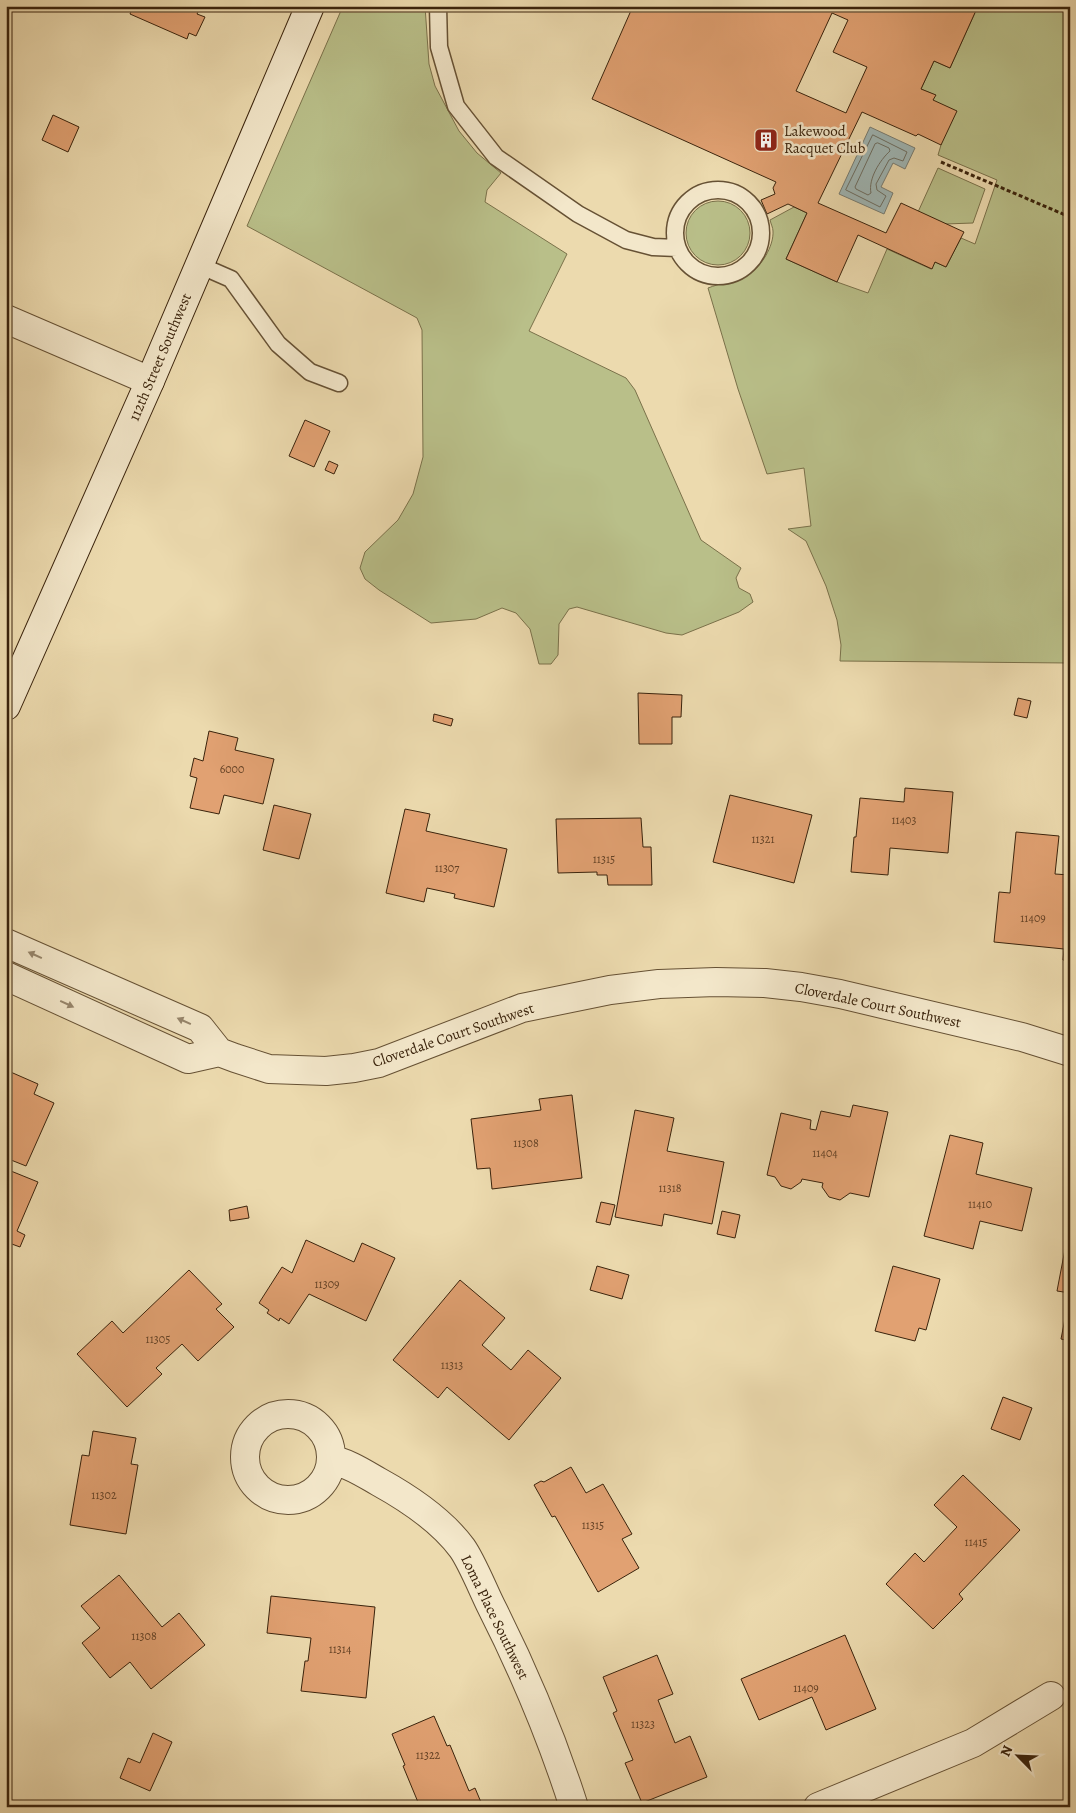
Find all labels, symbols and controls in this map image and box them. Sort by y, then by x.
place label: Lakewood Racquet Club [784,121,866,158]
building icon: Lakewood Racquet Club [753,127,779,153]
street label: 112th Street Southwest [124,290,196,424]
house number: 6000 [220,761,244,777]
house number: 11403 [891,812,917,828]
house number: 11321 [751,831,775,847]
house number: 11315 [593,851,615,867]
house number: 11307 [435,860,460,876]
house number: 11409 [1020,910,1046,926]
one-way arrow [28,951,42,959]
street label: Cloverdale Court Southwest [793,978,963,1032]
street label: Cloverdale Court Southwest [370,998,537,1072]
one-way arrow [59,999,74,1008]
one-way arrow [177,1017,191,1025]
house number: 11308 [513,1135,539,1151]
house number: 11404 [812,1145,838,1161]
house number: 11318 [658,1180,682,1196]
house number: 11410 [968,1196,992,1212]
house number: 11309 [314,1276,340,1292]
house number: 11305 [146,1331,170,1347]
house number: 11313 [441,1357,463,1373]
house number: 11302 [91,1487,117,1503]
house number: 11315 [582,1517,604,1533]
house number: 11415 [965,1534,987,1550]
street label: Loma Place Southwest [456,1551,534,1683]
house number: 11308 [131,1628,157,1644]
house number: 11314 [329,1641,352,1657]
house number: 11409 [793,1680,819,1696]
house number: 11323 [631,1716,655,1732]
north arrow [994,1730,1044,1780]
text: N [996,1742,1017,1759]
house number: 11322 [416,1747,441,1763]

